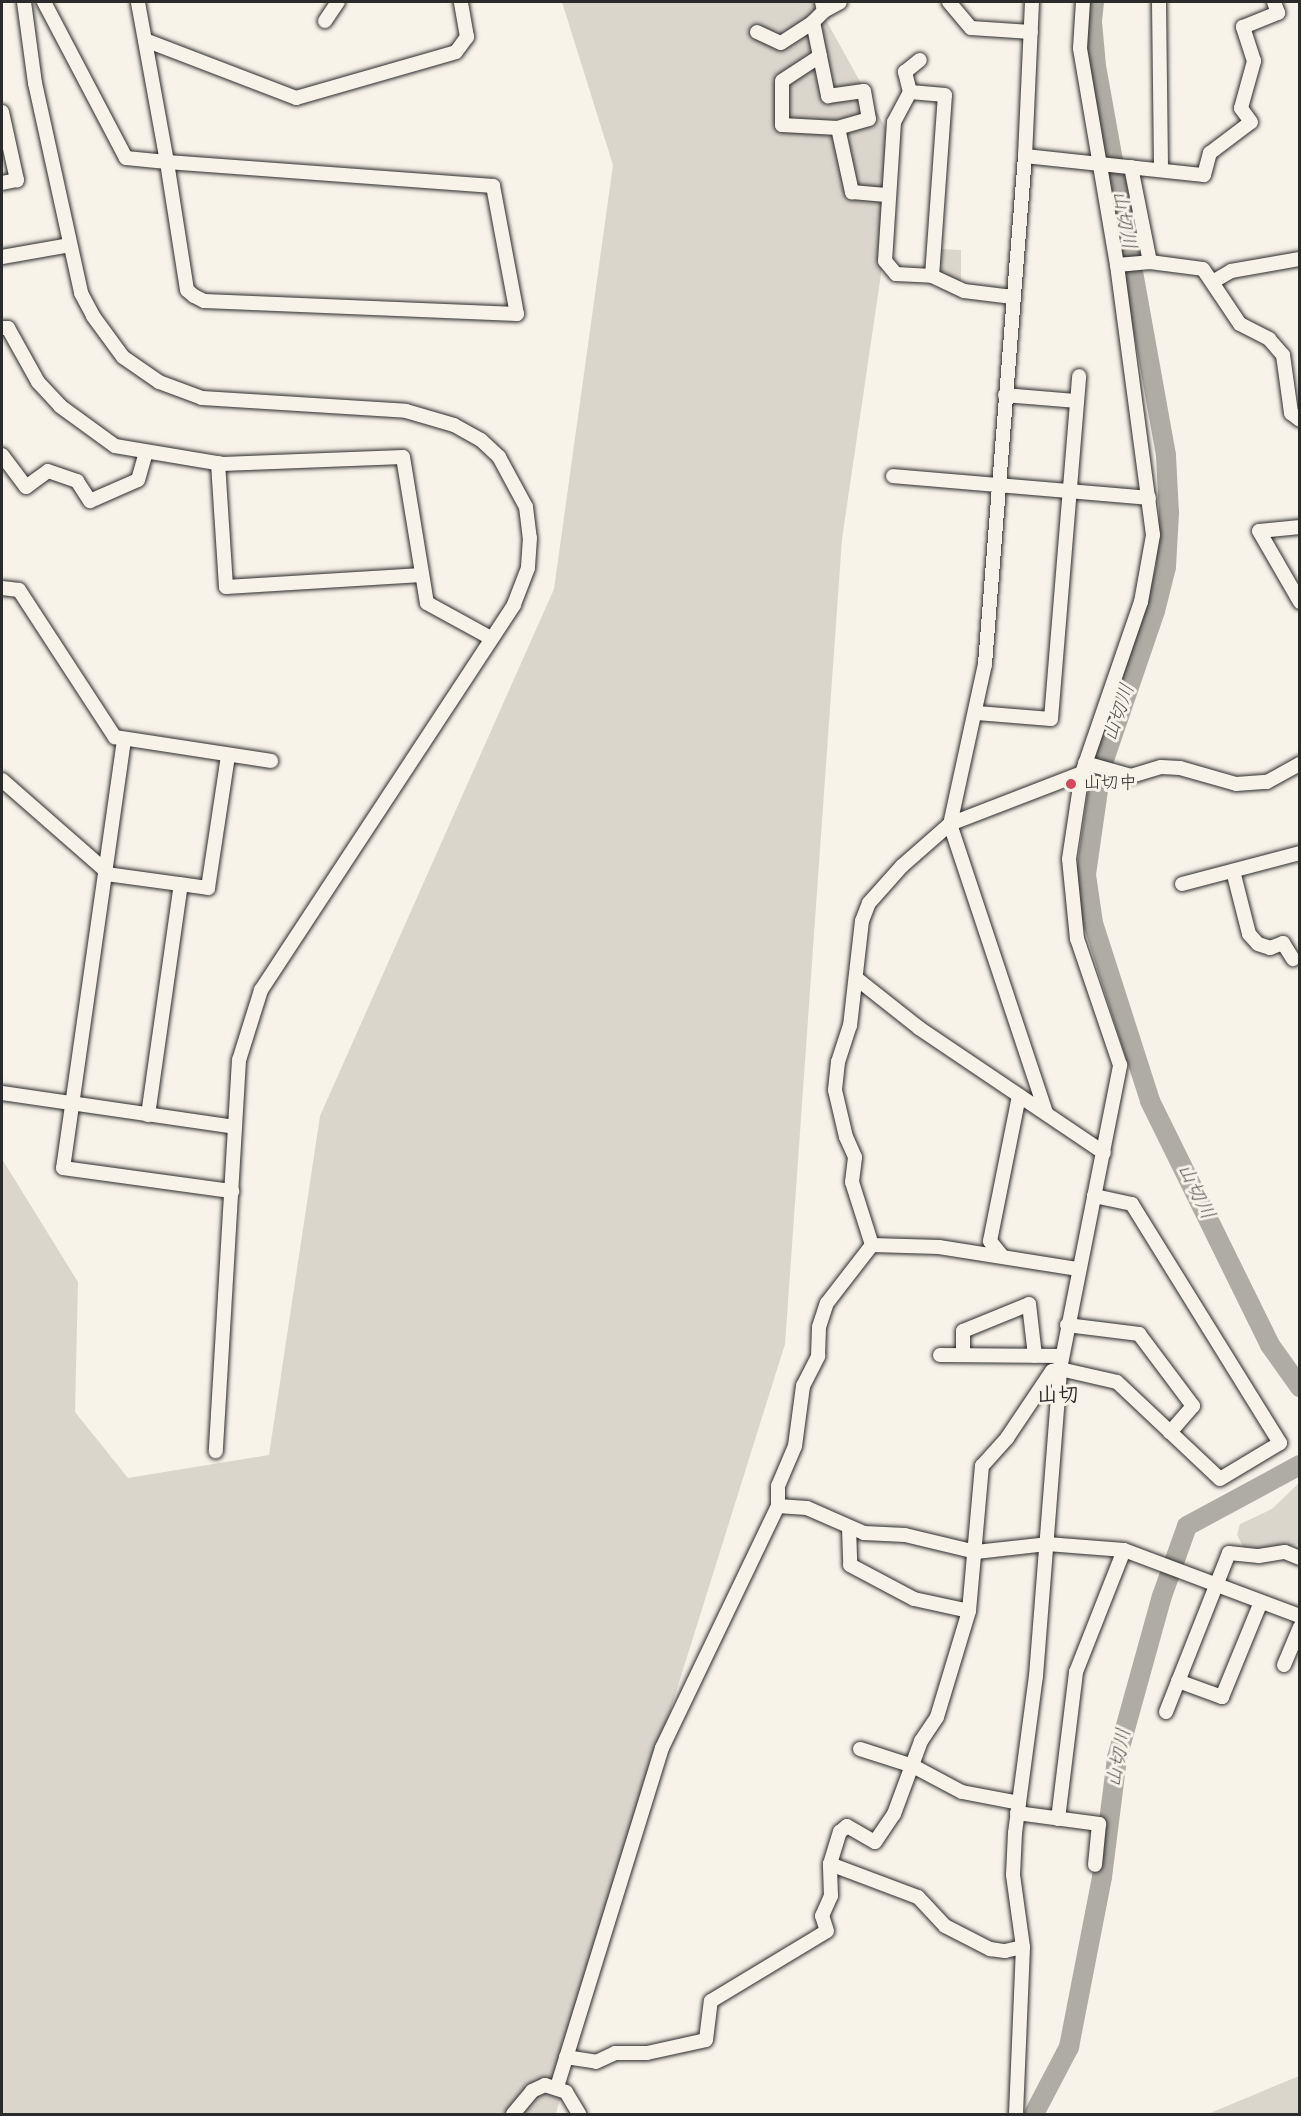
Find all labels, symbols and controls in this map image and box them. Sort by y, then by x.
water label: 山切川 [1106,188,1140,252]
water label: 山切川 [1099,681,1141,745]
place label: 山切中 [1083,773,1137,795]
marker: 山切中 [1064,777,1078,791]
water label: 山切川 [1171,1160,1219,1224]
district label: 山切 [1037,1383,1079,1409]
water label: 山切川 [1102,1726,1138,1790]

